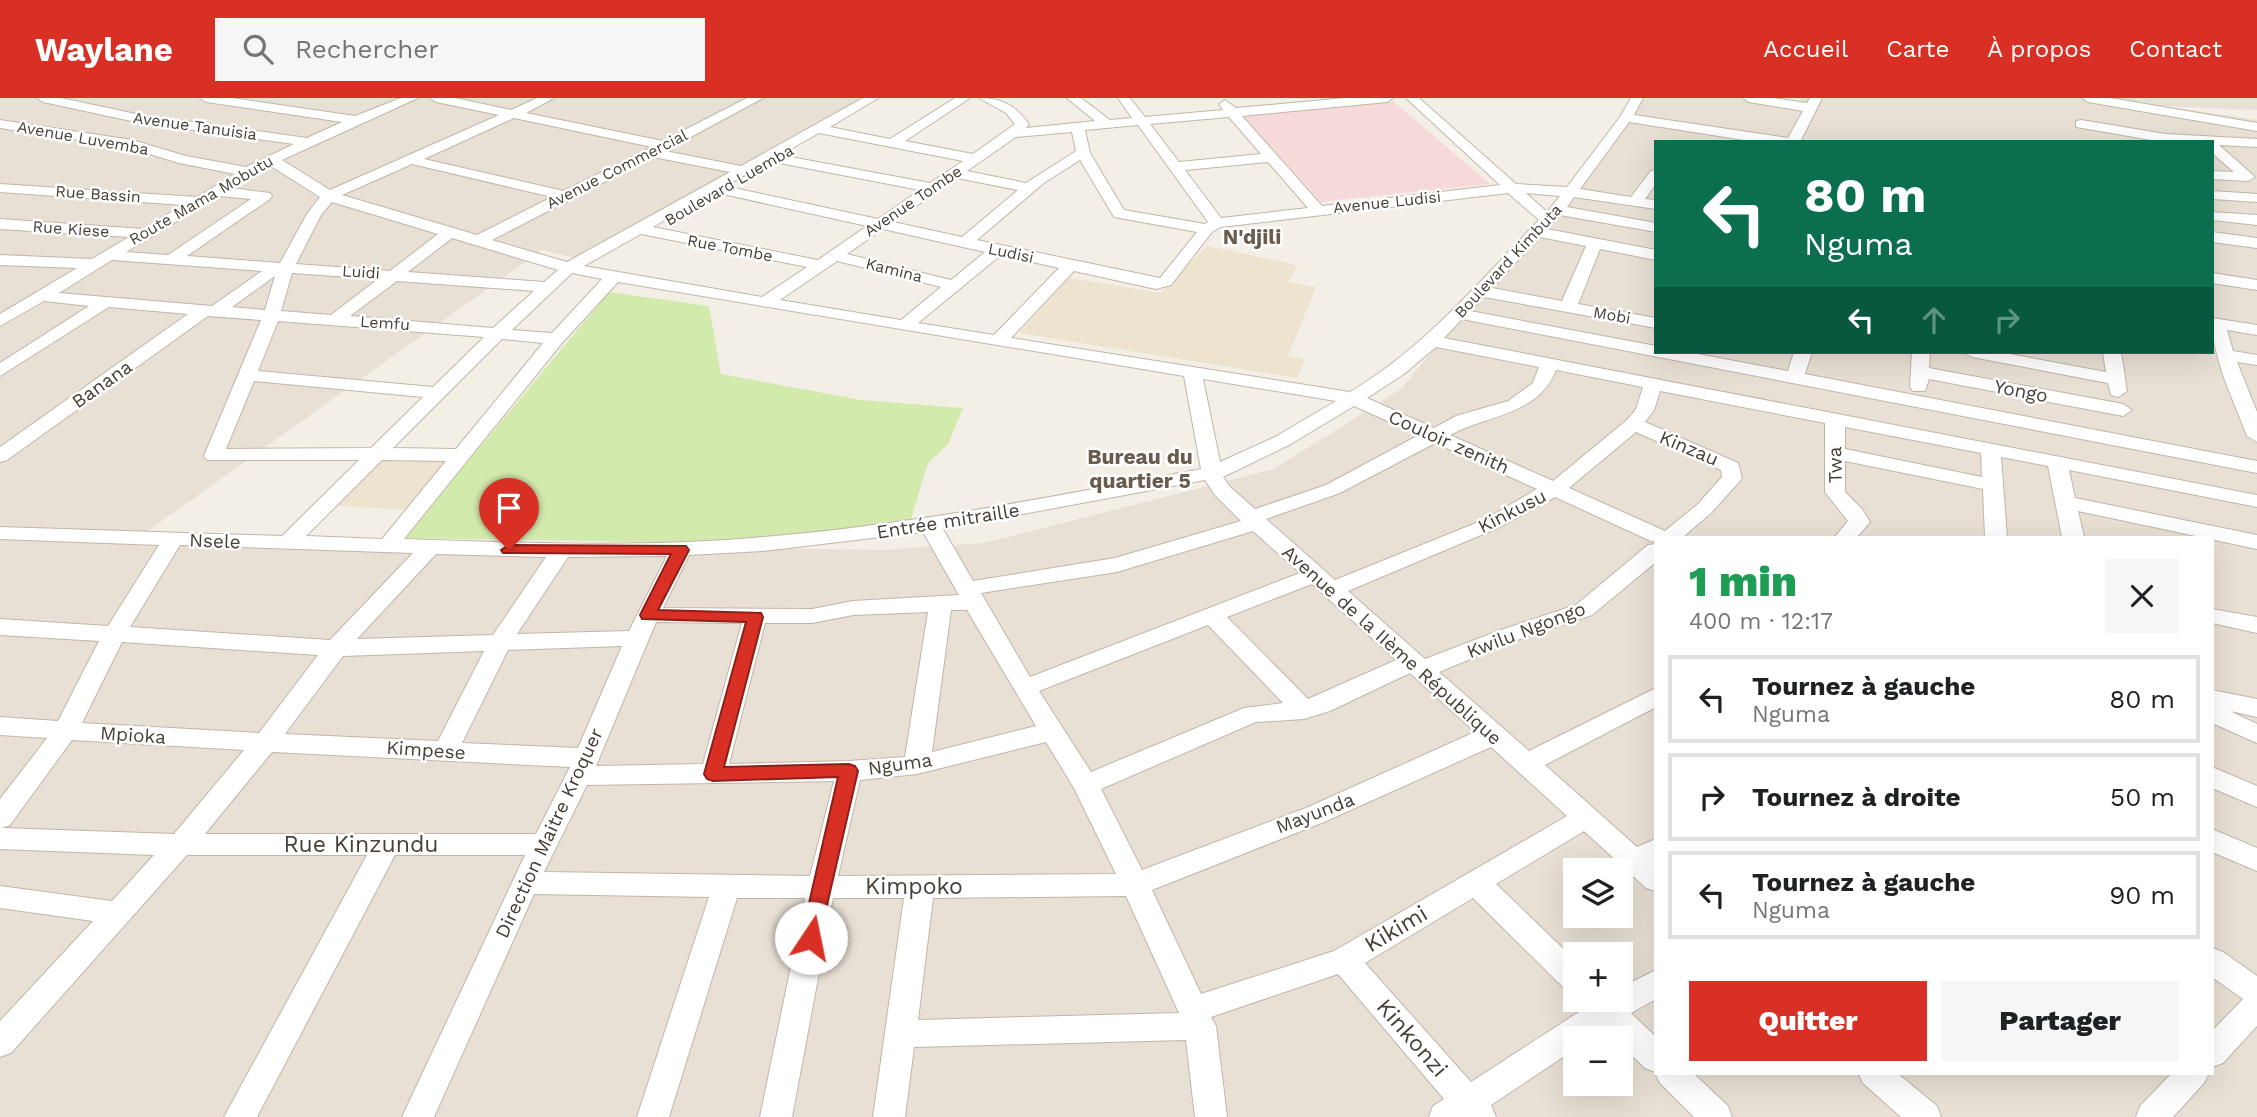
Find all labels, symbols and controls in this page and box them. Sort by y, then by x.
search box [215,18,705,81]
text: Waylane [35,30,173,69]
icon: search [239,30,277,68]
text: Rechercher [295,34,439,64]
text: Accueil [1763,35,1848,63]
text: Carte [1886,35,1949,63]
text: À propos [1987,35,2091,63]
text: Contact [2129,35,2222,63]
street label: Avenue Tanuisia [132,108,258,144]
street label: Avenue Luvemba [16,117,150,159]
street label: Avenue Commercial [543,125,691,213]
street label: Boulevard Luemba [661,140,797,230]
street label: Route Mama Mobutu [126,151,276,249]
street label: Avenue Tombe [861,161,965,241]
text: 80 m [1804,166,1926,224]
icon: left [1689,168,1780,259]
street label: Rue Bassin [55,182,141,206]
street label: Avenue Ludisi [1332,187,1442,217]
street label: Boulevard Kimbuta [1450,200,1566,322]
street label: Rue Kiese [32,217,110,241]
district label: N'djili [1223,224,1281,249]
text: Nguma [1804,225,1913,263]
street label: Rue Tombe [686,230,774,266]
street label: Ludisi [986,239,1036,267]
street label: Kamina [864,254,924,286]
street label: Luidi [341,261,381,283]
icon: left [1842,301,1880,339]
icon: ahead [1915,301,1953,339]
icon: right [1988,301,2026,339]
street label: Mobi [1592,302,1632,328]
street label: Lemfu [359,312,411,334]
street label: Banana [67,355,137,413]
street label: Yongo [1992,375,2050,407]
street label: Couloir zenith [1385,405,1513,479]
street label: Kinzau [1656,425,1722,471]
district label: Bureau du quartier 5 [1087,444,1193,493]
street label: Twa [1823,446,1847,484]
pin [479,478,539,550]
street label: Kinkusu [1474,484,1550,538]
icon: arrive [490,489,528,527]
street label: Entrée mitraille [875,498,1021,544]
street label: Nsele [189,529,241,553]
street label: Avenue de la IIème République [1277,540,1507,750]
text: 1 min [1689,557,1797,606]
button: close [2105,559,2179,633]
street label: Kwilu Ngongo [1463,597,1589,663]
text: 400 m · 12:17 [1689,608,1833,635]
text: Tournez à gauche [1752,671,1975,701]
icon: left [1693,680,1731,718]
text: 80 m [2109,684,2175,714]
text: Nguma [1752,701,1830,728]
street label: Mpioka [99,721,167,749]
street label: Direction Maitre Kroquer [490,724,608,942]
street label: Kimpese [386,736,466,764]
street label: Nguma [866,748,934,780]
icon: right [1693,778,1731,816]
text: Tournez à droite [1752,782,1961,812]
text: 50 m [2110,782,2175,812]
street label: Mayunda [1272,787,1358,838]
street label: Rue Kinzundu [283,831,439,858]
map controls [1563,858,1633,1096]
button: layers [1563,858,1633,928]
text: Tournez à gauche [1752,867,1975,897]
street label: Kimpoko [865,873,963,900]
icon: left [1693,876,1731,914]
text: 90 m [2109,880,2175,910]
text: Nguma [1752,897,1830,924]
street label: Kikimi [1360,900,1432,958]
position arrow [774,901,848,975]
button: + [1563,942,1633,1012]
button: Quitter [1689,981,1927,1061]
button: Partager [1941,981,2179,1061]
street label: Kinkonzi [1371,993,1453,1083]
button: − [1563,1026,1633,1096]

